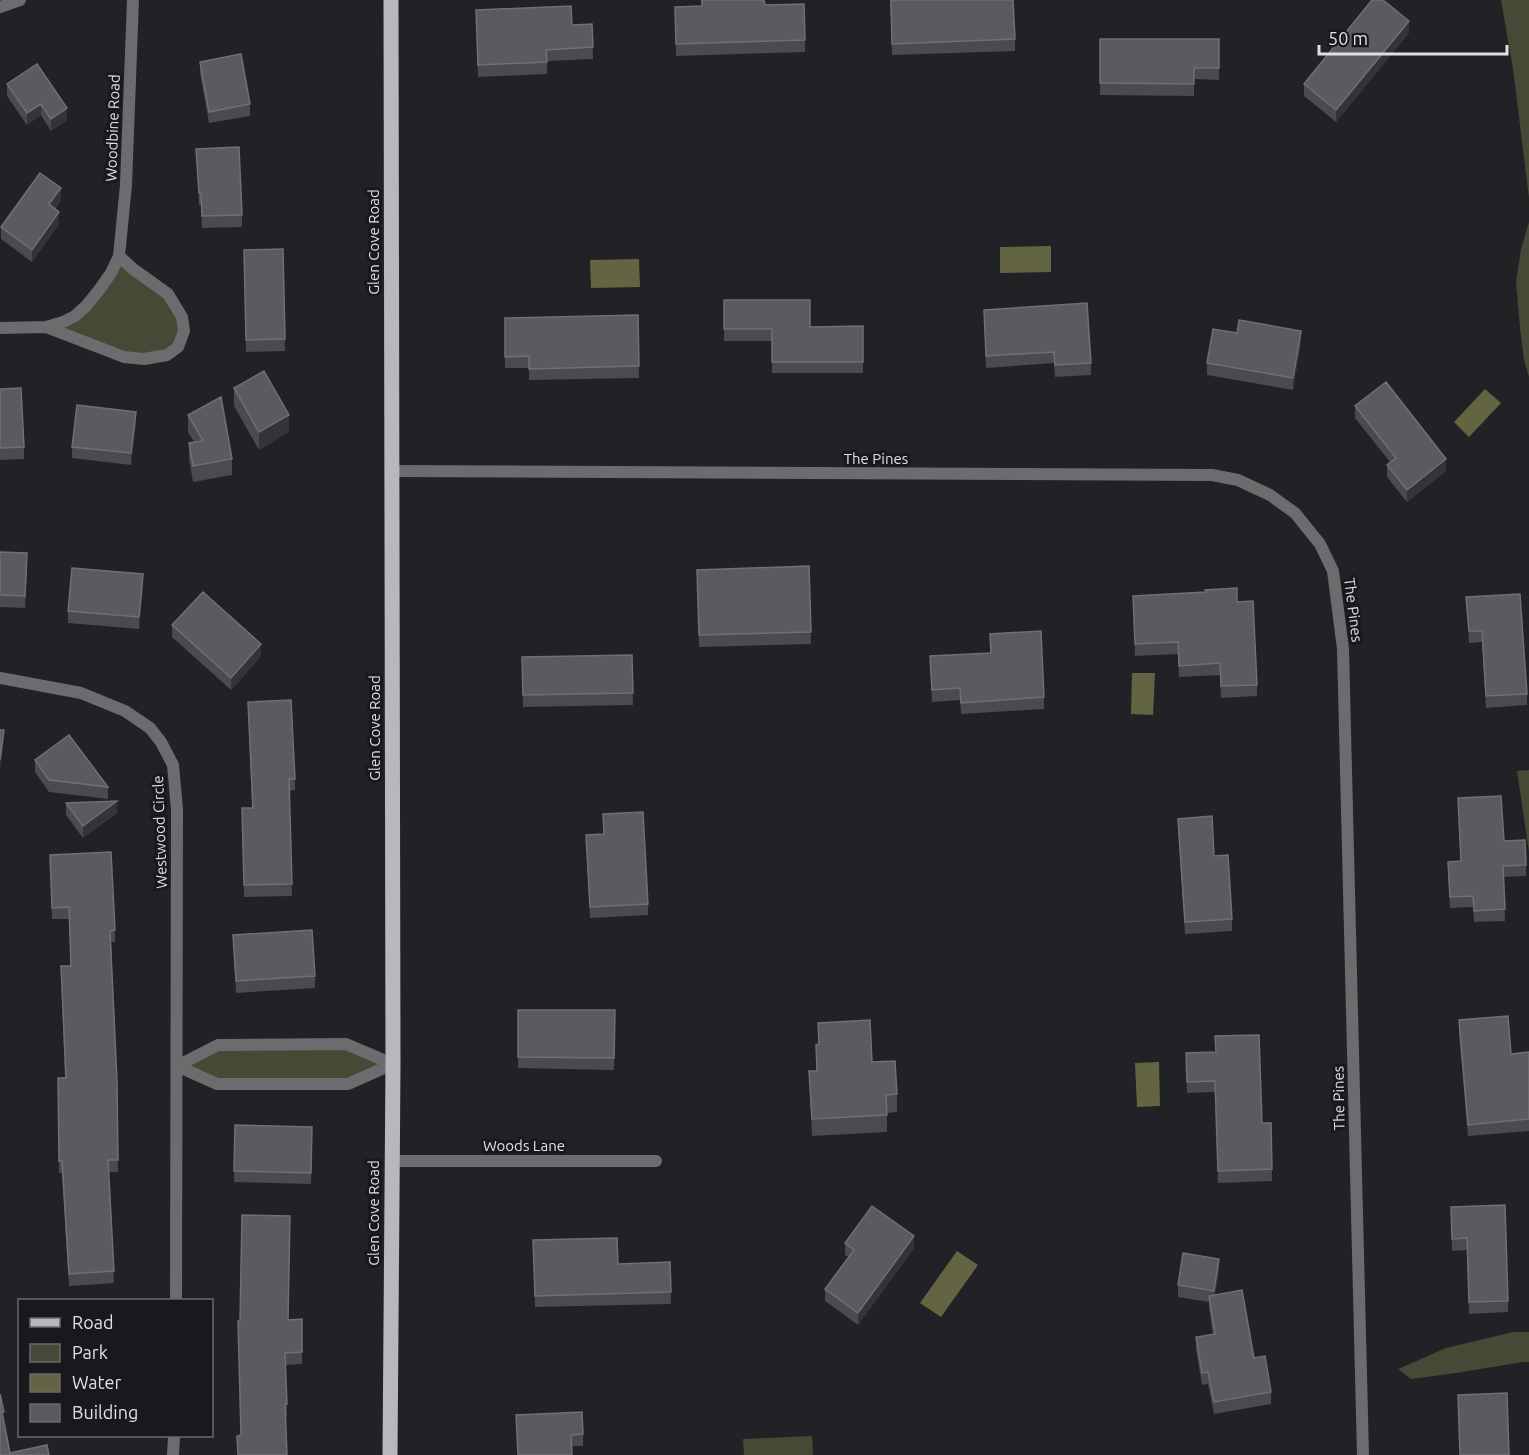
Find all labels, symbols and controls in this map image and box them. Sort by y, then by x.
scale bar [1319,18,1506,56]
text: 50 m [1328,28,1368,48]
street label: Woodbine Road [102,74,123,182]
street label: Glen Cove Road [365,189,382,295]
street label: The Pines [844,450,908,467]
street label: The Pines [1341,577,1366,643]
street label: Glen Cove Road [366,675,383,781]
street label: Westwood Circle [149,775,170,889]
street label: The Pines [1329,1066,1348,1130]
street label: Woods Lane [483,1137,565,1154]
street label: Glen Cove Road [365,1160,382,1266]
legend [18,1299,213,1437]
text: Road [72,1312,114,1332]
text: Park [72,1342,108,1362]
text: Water [72,1372,122,1392]
text: Building [72,1402,138,1422]

